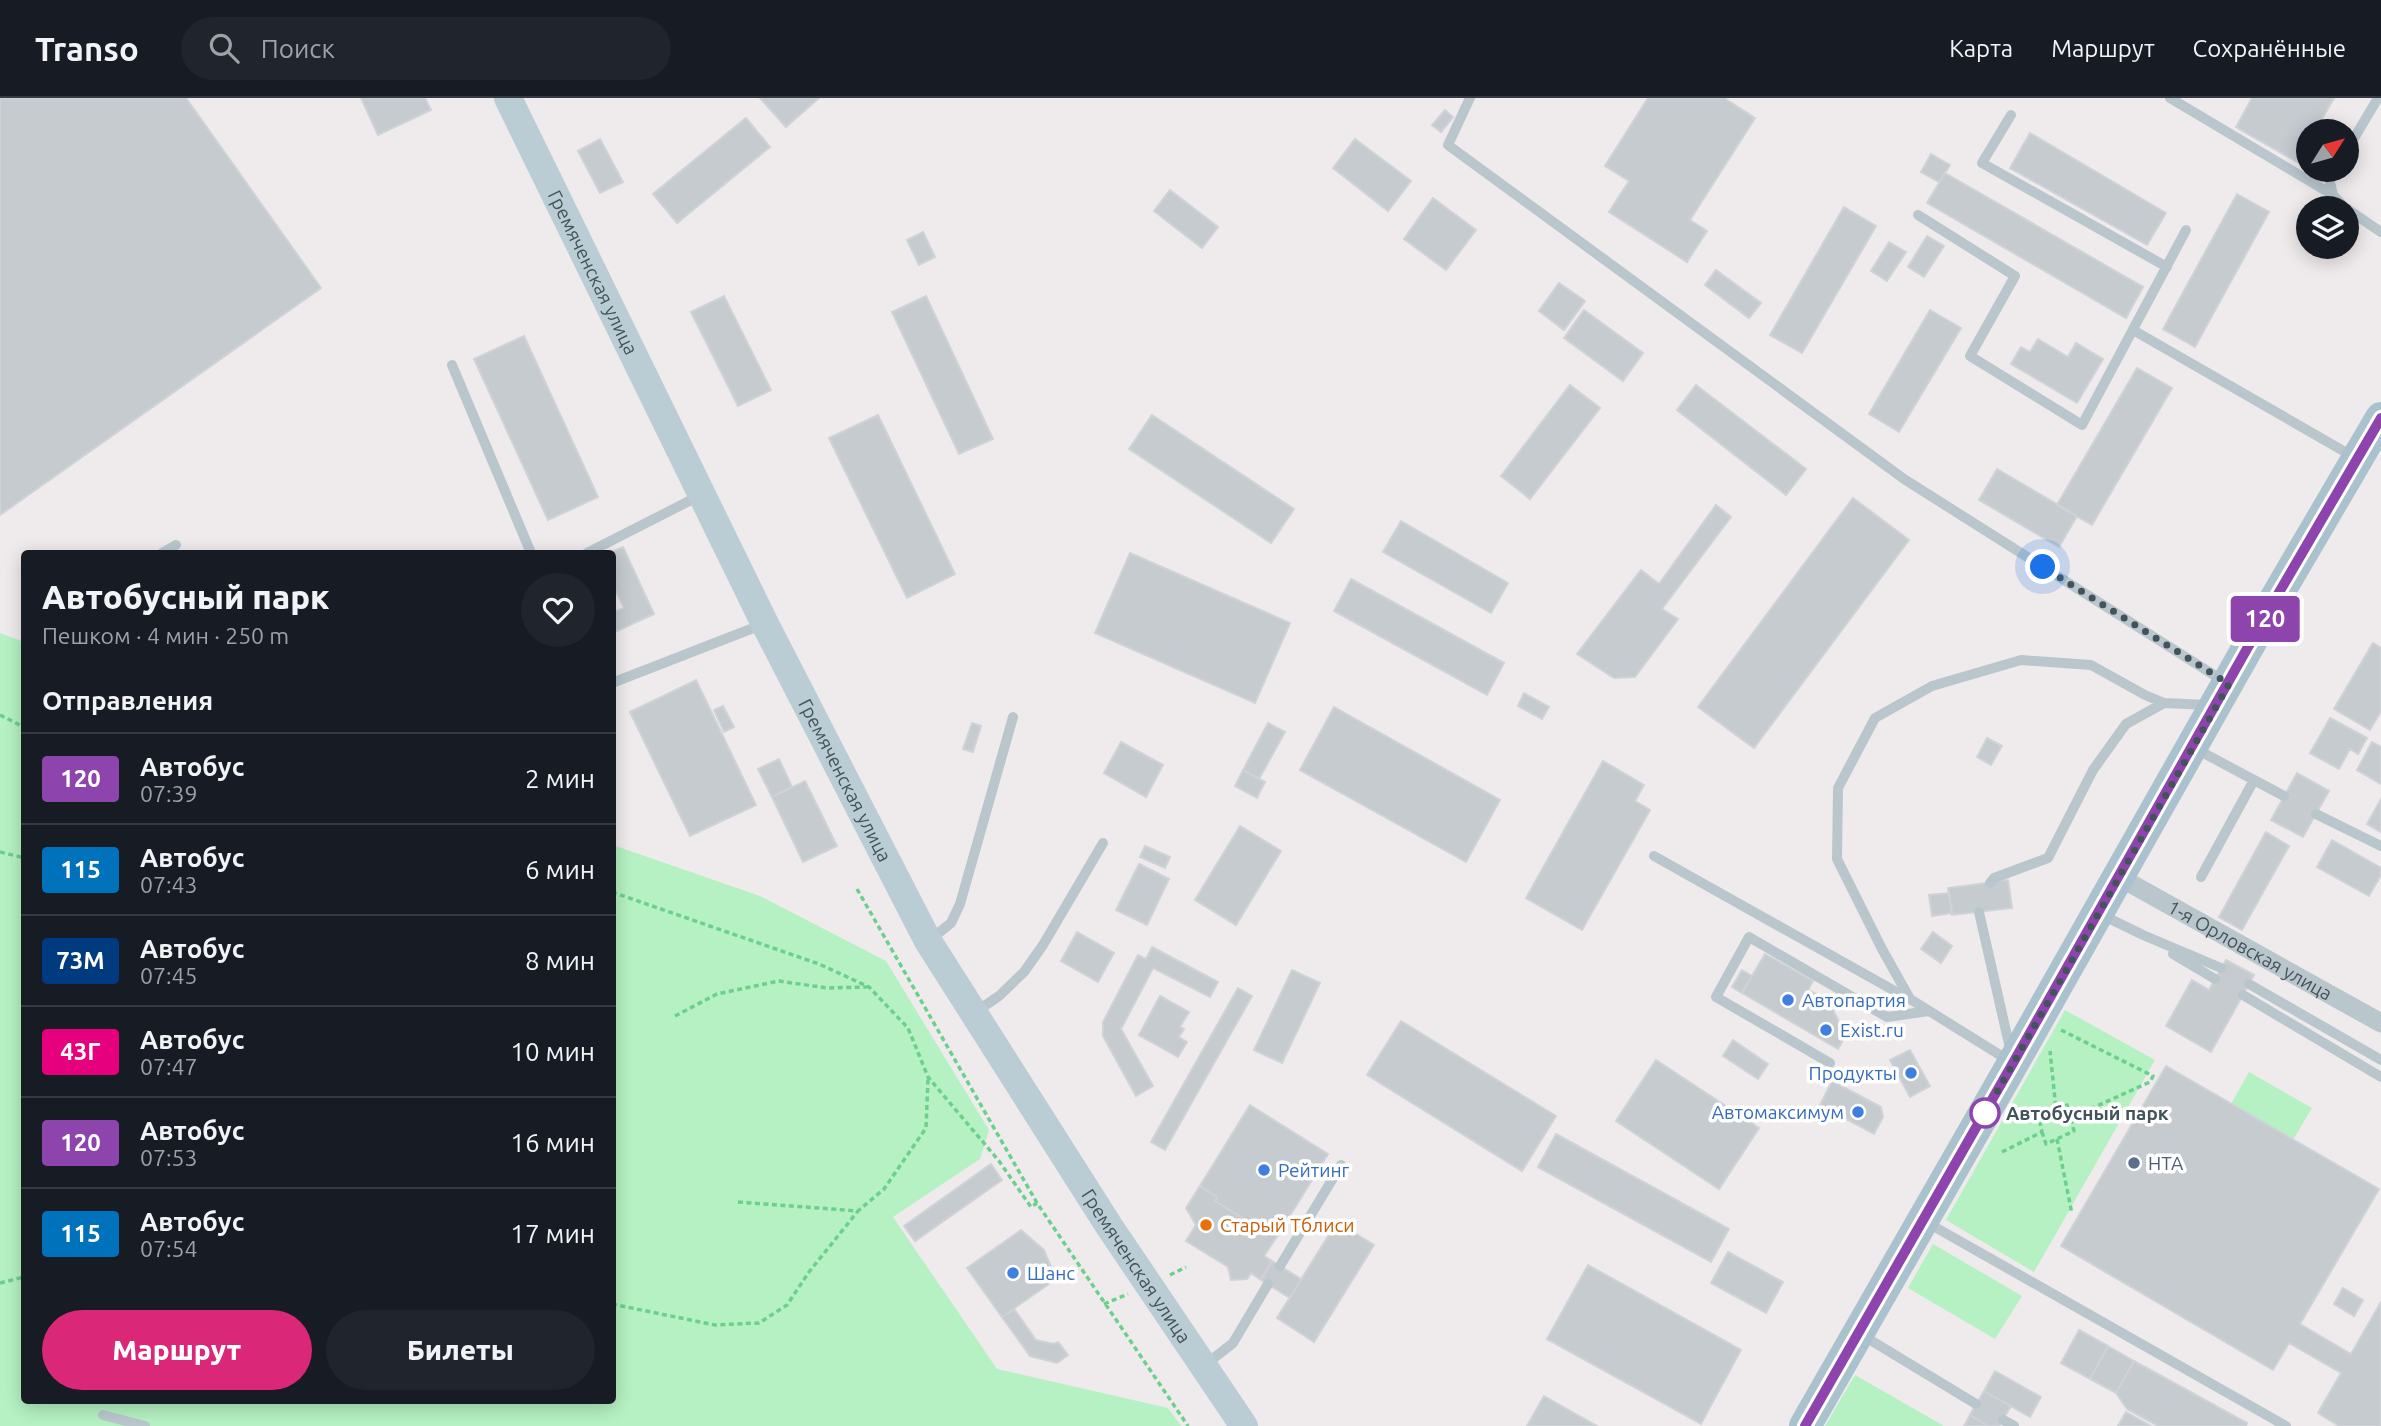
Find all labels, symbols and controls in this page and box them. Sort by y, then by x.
search box [181,17,671,80]
icon: search [205,29,243,67]
text: Transo [35,30,139,67]
text: Поиск [261,34,335,63]
text: Карта [1949,35,2013,62]
text: Маршрут [2051,35,2155,62]
text: Сохранённые [2193,35,2346,62]
north arrow [2296,119,2359,182]
map controls [2296,119,2359,259]
street label: Гремяченская улица [544,186,643,358]
button: layers [2296,196,2359,259]
your location [2025,549,2060,584]
button: heart [521,573,595,647]
text: Автобусный парк [42,578,329,615]
line badge: 120 [2225,596,2305,642]
text: 120 [2245,605,2285,632]
text: Пешком · 4 мин · 250 m [42,623,289,648]
text: Отправления [42,686,213,715]
street label: Гремяченская улица [794,695,896,865]
text: Автобус [140,752,244,781]
text: 2 мин [525,764,595,793]
text: 120 [60,765,101,792]
text: 07:39 [140,781,198,806]
text: Автобус [140,843,244,872]
text: 6 мин [525,855,595,884]
text: 115 [60,856,101,883]
text: 07:43 [140,872,198,897]
street label: 1-я Орловская улица [2164,896,2336,1005]
text: Автобус [140,934,244,963]
text: 8 мин [525,946,595,975]
text: 73М [56,947,105,974]
text: 07:45 [140,963,198,988]
place label: Автопартия [1802,989,1906,1011]
marker: Автопартия [1780,992,1796,1008]
place label: Exist.ru [1840,1019,1904,1041]
marker: Exist.ru [1818,1022,1834,1038]
text: Автобус [140,1025,244,1054]
text: 10 мин [510,1037,595,1066]
text: 43Г [60,1038,101,1065]
text: 07:47 [140,1054,198,1079]
place label: Продукты [1809,1062,1897,1084]
marker: Продукты [1903,1065,1919,1081]
marker: Автобусный парк [1970,1098,2000,1128]
place label: Автомаксимум [1712,1101,1844,1123]
place label: Автобусный парк [2006,1102,2169,1124]
marker: Автомаксимум [1850,1104,1866,1120]
text: Автобус [140,1116,244,1145]
text: 16 мин [510,1128,595,1157]
text: 120 [60,1129,101,1156]
text: 07:53 [140,1145,198,1170]
place label: НТА [2148,1152,2184,1174]
marker: НТА [2126,1155,2142,1171]
place label: Рейтинг [1278,1159,1350,1181]
marker: Рейтинг [1256,1162,1272,1178]
street label: Гремяченская улица [1077,1185,1196,1347]
text: Автобус [140,1207,244,1236]
place label: Старый Тблиси [1220,1214,1354,1236]
marker: Старый Тблиси [1198,1217,1214,1233]
text: 17 мин [510,1219,595,1248]
text: 115 [60,1220,101,1247]
text: 07:54 [140,1236,198,1261]
place label: Шанс [1027,1262,1075,1284]
marker: Шанс [1005,1265,1021,1281]
button: Маршрут [42,1310,312,1390]
button: Билеты [326,1310,595,1390]

